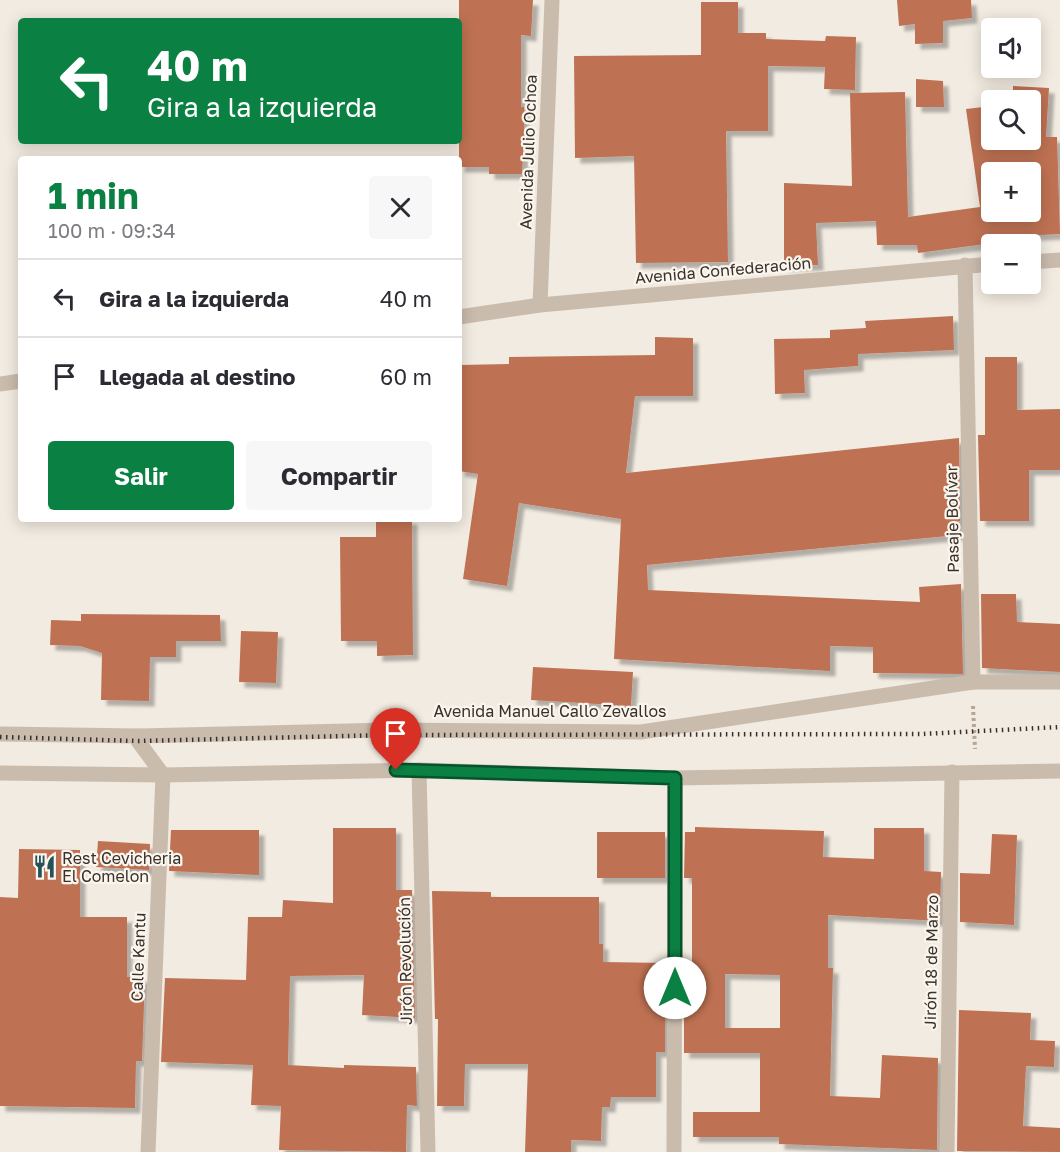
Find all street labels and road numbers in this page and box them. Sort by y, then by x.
street label: Avenida Julio Ochoa [515,74,541,230]
street label: Avenida Confederación [634,252,812,288]
street label: Pasaje Bolívar [941,465,963,573]
street label: Avenida Manuel Callo Zevallos [434,701,666,721]
street label: Jirón 18 de Marzo [920,895,942,1029]
street label: Jirón Revolución [394,897,416,1025]
street label: Calle Kantu [126,912,150,1002]

